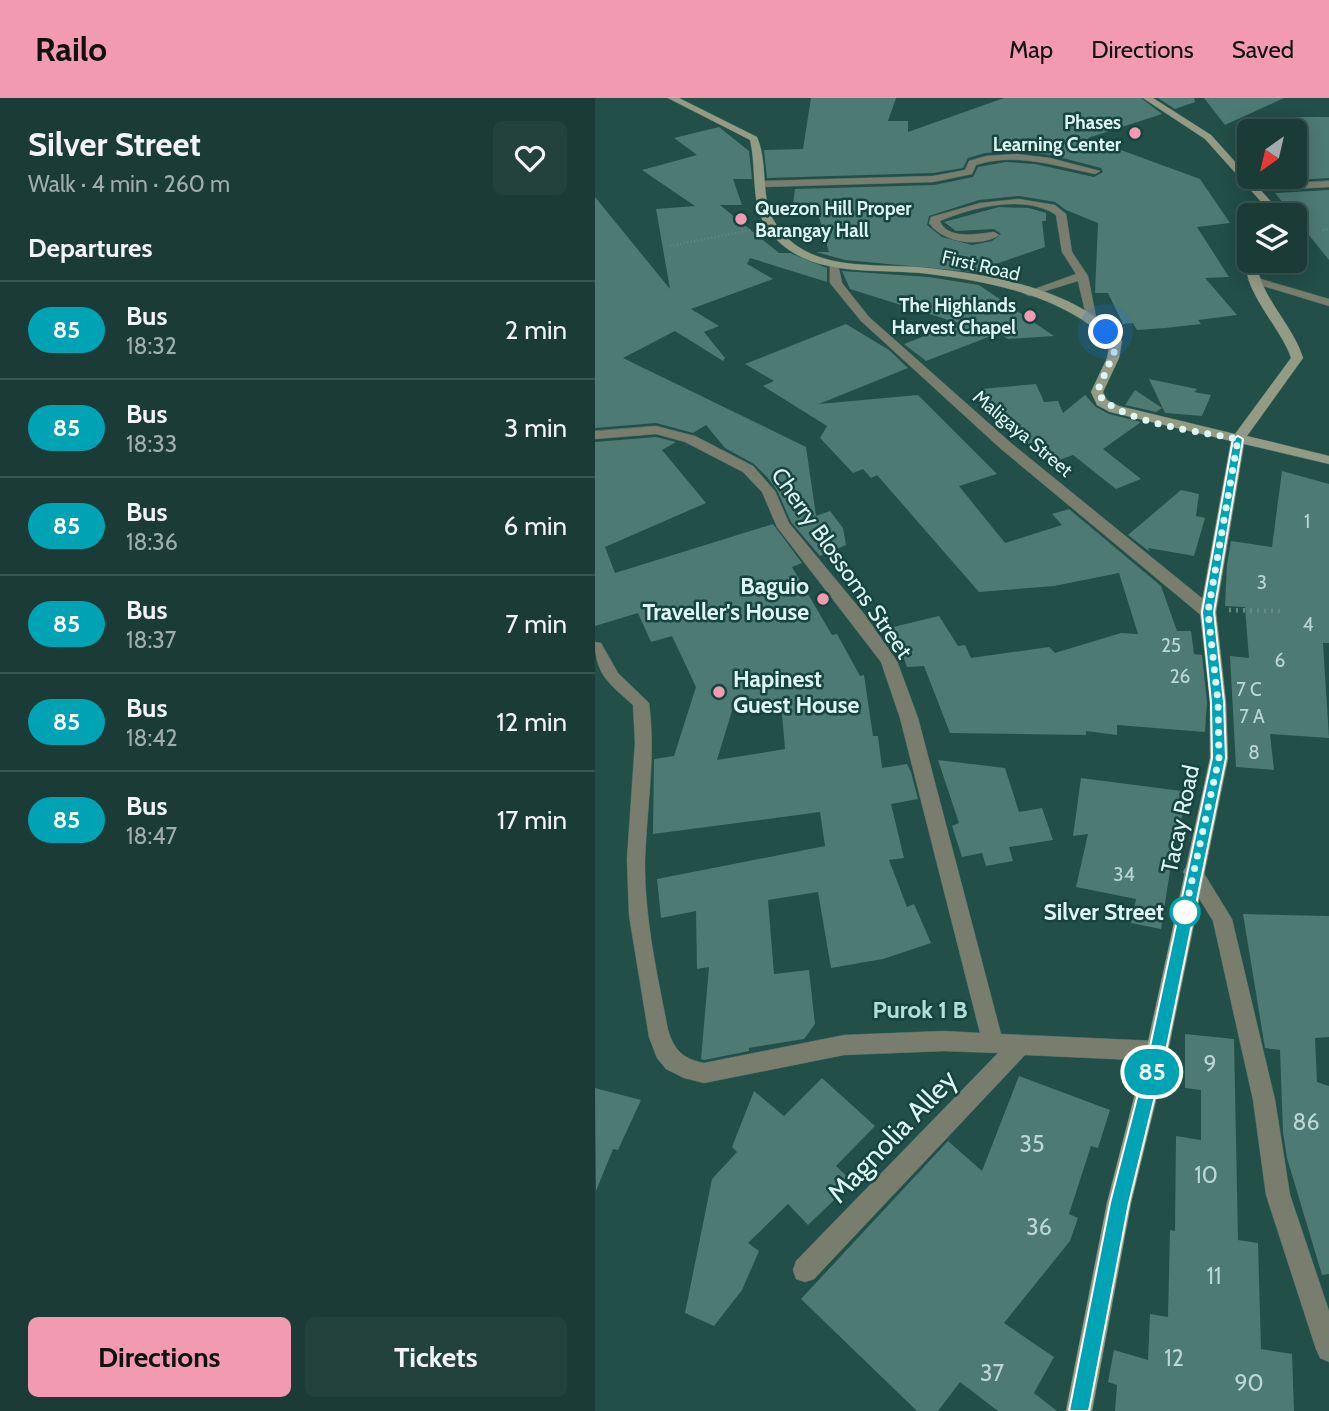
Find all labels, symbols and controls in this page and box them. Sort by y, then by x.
text: Railo [35,29,107,69]
text: Map [1009,35,1053,64]
text: Directions [1091,35,1194,64]
text: Saved [1232,35,1294,64]
place label: Phases Learning Center [993,111,1122,156]
north arrow [1237,119,1307,189]
map controls [1237,119,1307,273]
button: heart [493,121,567,195]
text: Silver Street [28,124,201,164]
marker: Phases Learning Center [1127,125,1143,141]
text: Walk · 4 min · 260 m [28,170,230,198]
place label: Quezon Hill Proper Barangay Hall [755,197,912,242]
button: layers [1237,203,1307,273]
marker: Quezon Hill Proper Barangay Hall [733,211,749,227]
text: Departures [28,232,152,264]
street label: First Road [940,245,1022,286]
place label: The Highlands Harvest Chapel [892,294,1016,339]
text: Bus [126,300,167,332]
marker: The Highlands Harvest Chapel [1022,308,1038,324]
text: 2 min [505,314,567,346]
your location [1088,314,1123,349]
text: 85 [53,315,80,344]
text: 18:32 [126,332,177,360]
street label: Maligaya Street [968,385,1078,482]
text: Bus [126,398,167,430]
text: 3 min [504,412,567,444]
text: 85 [53,413,80,442]
text: 18:33 [126,430,177,458]
street label: Cherry Blossoms Street [765,462,919,664]
text: Bus [126,496,167,528]
text: 6 min [504,510,567,542]
house number: 1 [1304,510,1310,533]
text: 85 [53,511,80,540]
text: 18:36 [126,528,178,556]
house number: 3 [1257,571,1267,594]
place label: Baguio Traveller's House [642,572,809,626]
marker: Baguio Traveller's House [815,591,831,607]
text: Bus [126,594,167,626]
text: 7 min [505,608,567,640]
text: 85 [53,609,80,638]
house number: 4 [1303,613,1314,636]
text: 18:37 [126,626,176,654]
house number: 25 [1161,634,1181,657]
house number: 6 [1275,649,1285,672]
place label: Hapinest Guest House [733,665,859,719]
house number: 26 [1170,665,1190,688]
house number: 7 C [1236,678,1262,701]
marker: Hapinest Guest House [711,684,727,700]
text: Bus [126,692,167,724]
house number: 7 A [1239,705,1265,728]
text: 12 min [496,706,567,738]
text: 85 [53,707,80,736]
text: 18:42 [126,724,178,752]
house number: 8 [1248,741,1260,764]
street label: Tacay Road [1155,762,1205,876]
text: Bus [126,790,167,822]
text: 17 min [497,804,567,836]
text: 85 [53,805,80,834]
text: 18:47 [126,822,177,850]
house number: 34 [1113,863,1135,886]
marker: Silver Street [1170,897,1200,927]
place label: Silver Street [1044,898,1164,926]
district label: Purok 1 B [872,995,968,1024]
line badge: 85 [1121,1049,1183,1095]
house number: 9 [1203,1050,1217,1078]
text: 85 [1138,1057,1166,1086]
street label: Magnolia Alley [820,1062,964,1210]
house number: 86 [1292,1108,1320,1136]
house number: 35 [1020,1130,1044,1158]
house number: 10 [1194,1161,1218,1189]
house number: 36 [1026,1213,1052,1241]
house number: 11 [1207,1262,1222,1290]
button: Directions [28,1317,291,1397]
button: Tickets [305,1317,567,1397]
house number: 12 [1164,1344,1184,1372]
house number: 37 [980,1359,1004,1387]
house number: 90 [1234,1369,1264,1397]

